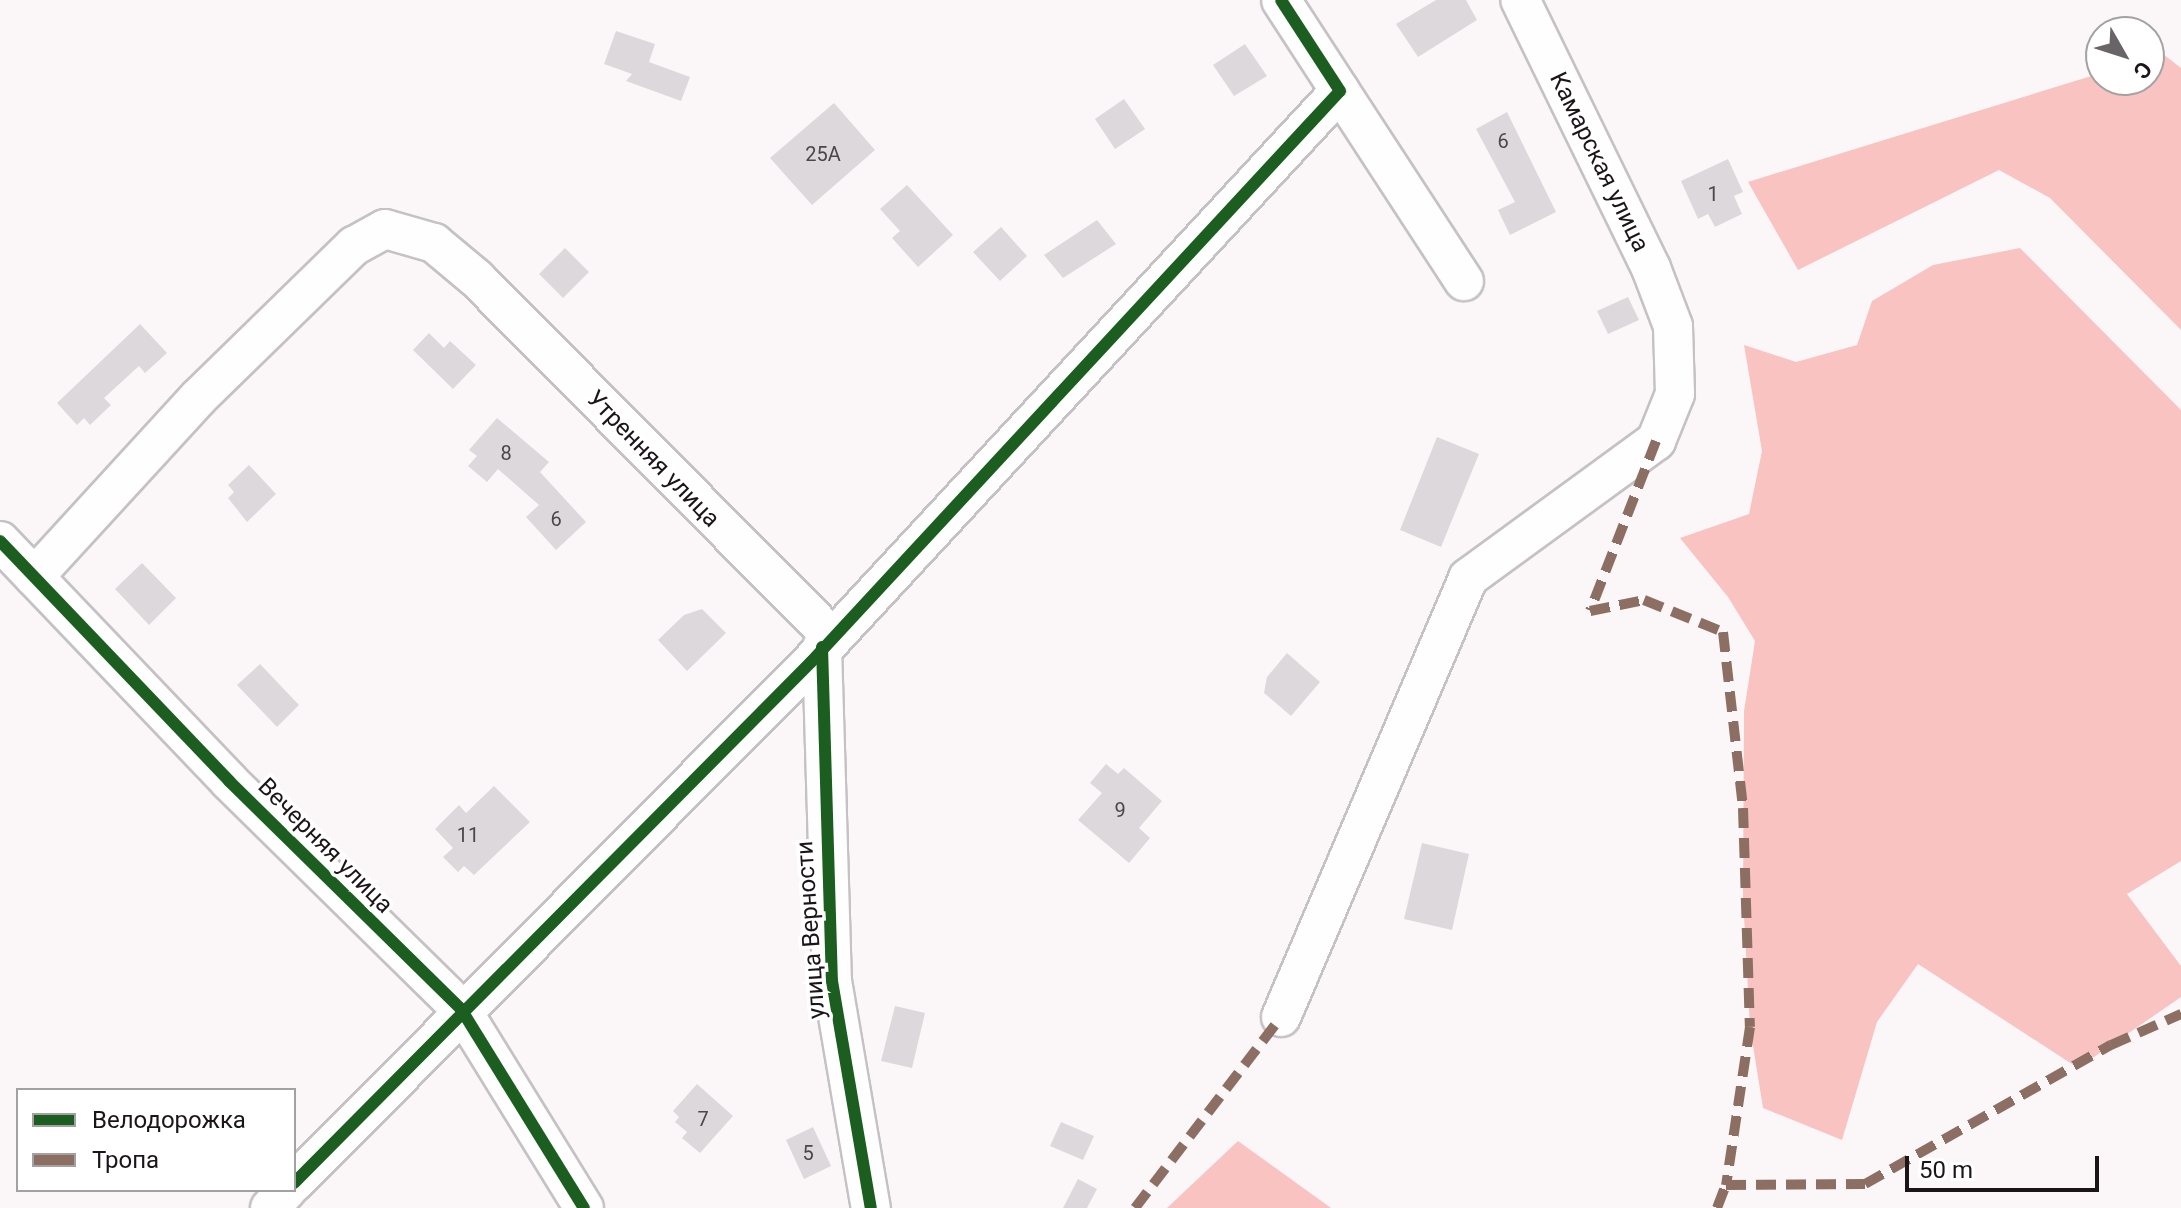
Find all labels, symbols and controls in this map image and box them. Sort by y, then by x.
north arrow [2085,16,2165,96]
text: С [2128,57,2157,84]
street label: Камарская улица [1543,67,1655,257]
house number: 6 [1497,129,1509,153]
house number: 25А [805,142,841,166]
house number: 1 [1707,182,1719,206]
street label: Утренняя улица [581,385,725,533]
house number: 8 [500,441,512,465]
house number: 6 [550,507,562,531]
street label: Вечерняя улица [252,773,398,919]
house number: 9 [1114,798,1126,822]
house number: 11 [457,823,479,847]
street label: улица Верности [790,840,832,1020]
legend [16,1088,296,1192]
text: Велодорожка [92,1106,246,1134]
house number: 7 [697,1107,709,1131]
scale bar [1909,1140,2103,1190]
house number: 5 [802,1141,814,1165]
text: Тропа [92,1146,159,1174]
text: 50 m [1919,1156,1973,1184]

